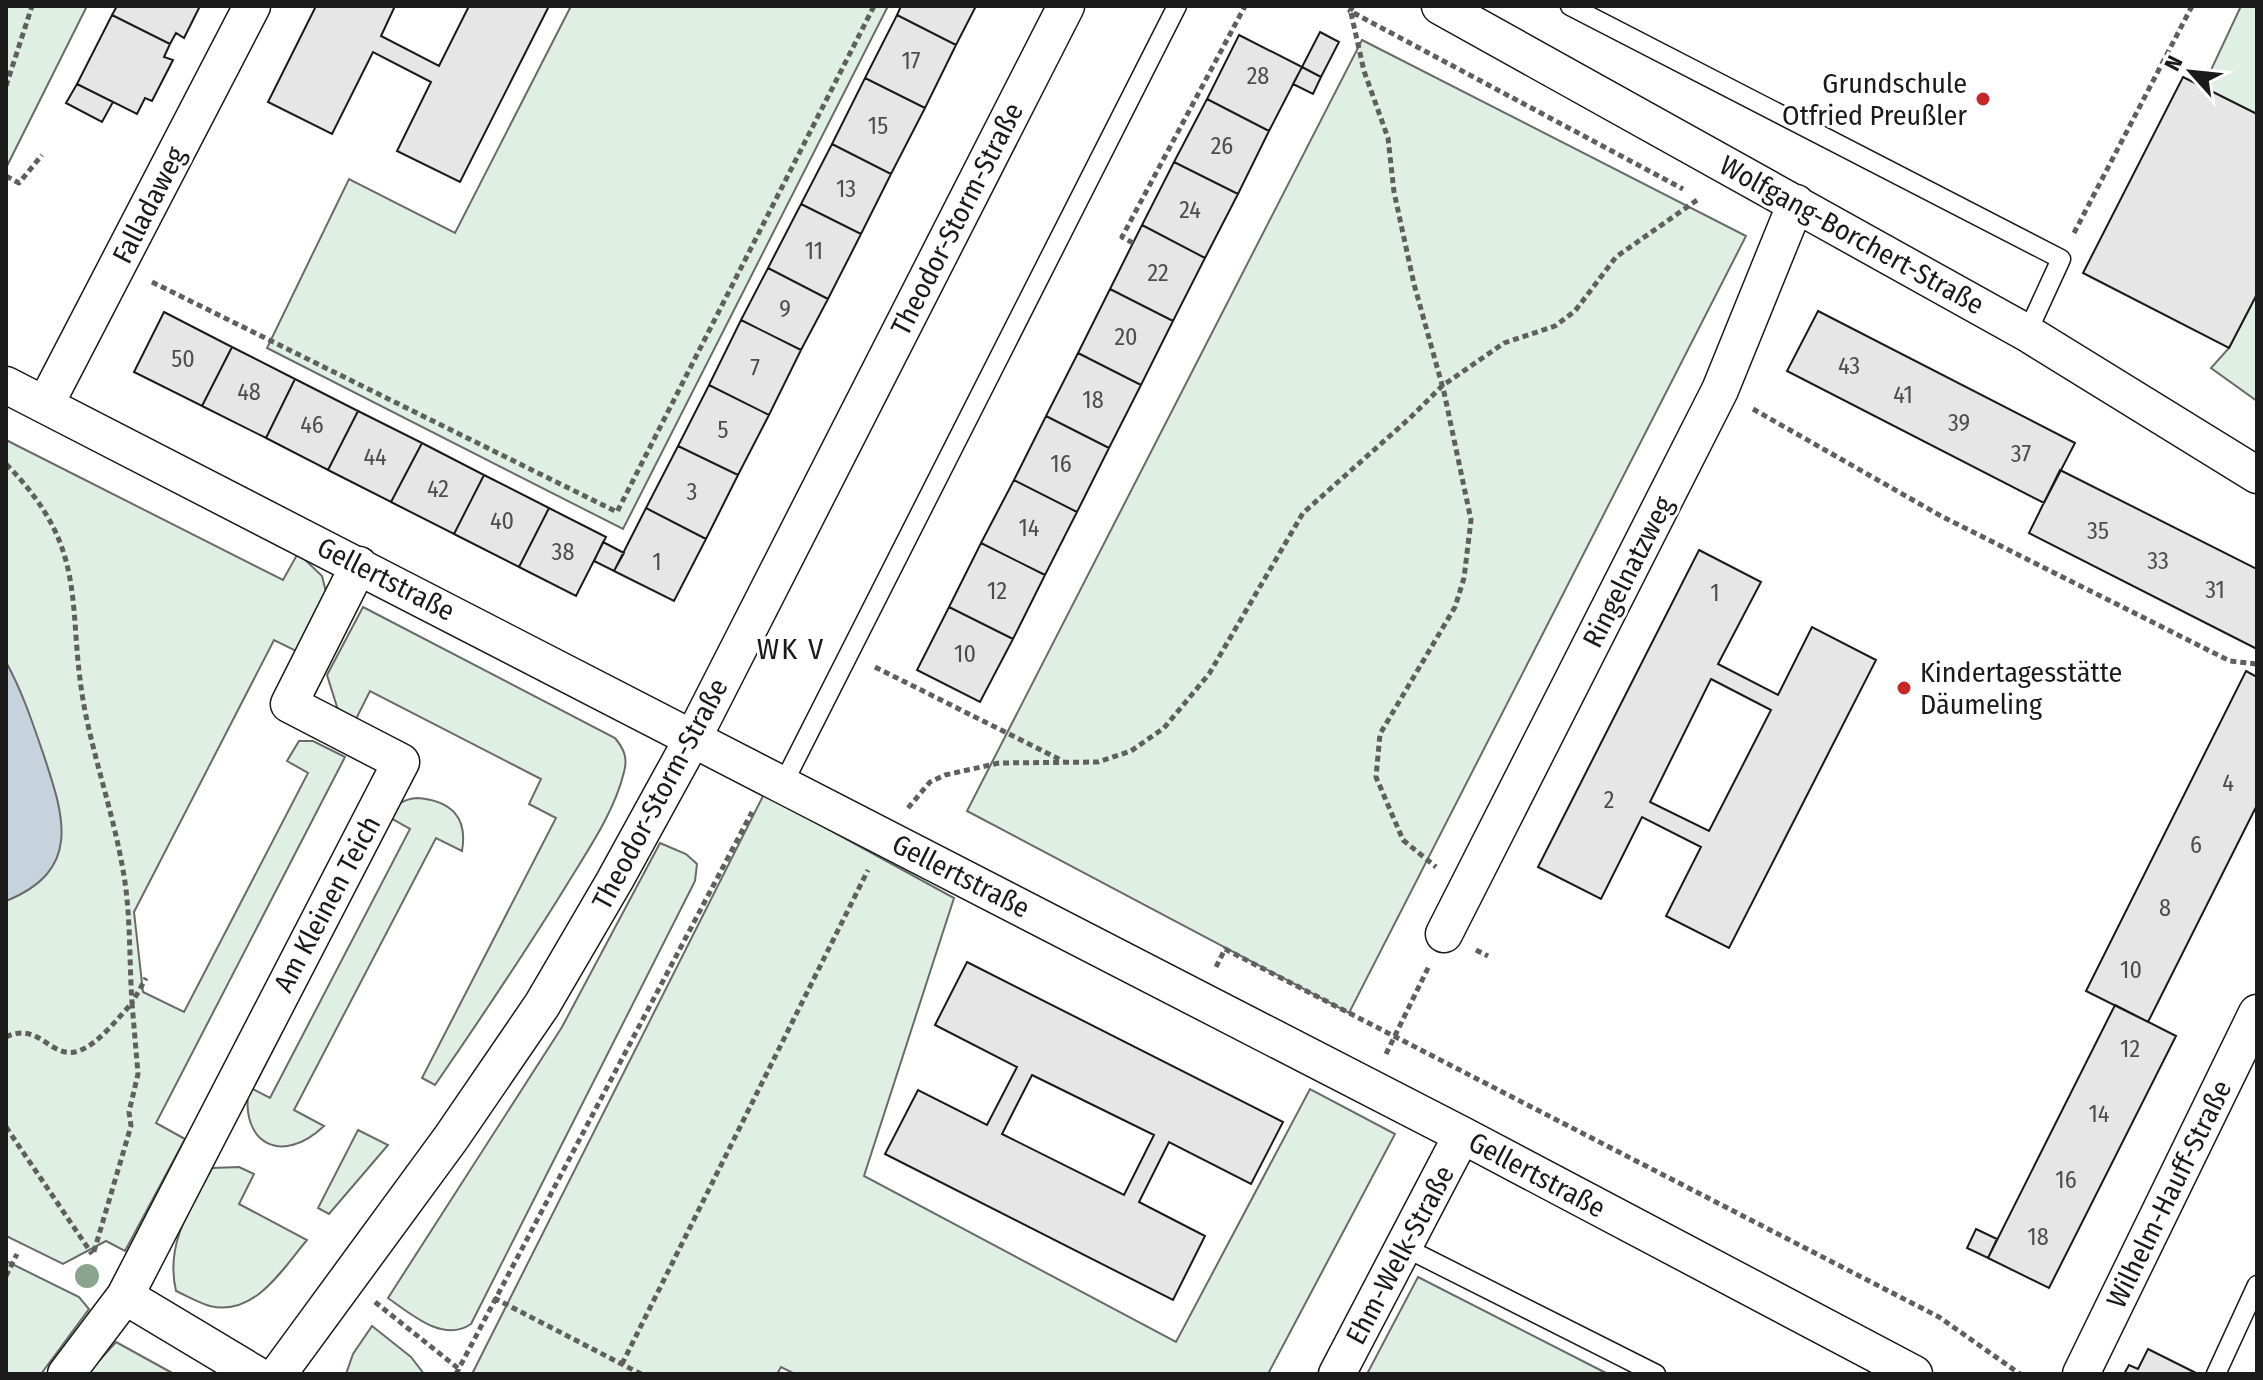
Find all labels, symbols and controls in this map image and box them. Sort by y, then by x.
north arrow [2151,32,2231,112]
house number: 17 [901,47,921,75]
text: N [2159,51,2189,75]
house number: 28 [1247,62,1269,90]
place label: Grundschule Otfried Preußler [1782,67,1967,132]
marker: Grundschule Otfried Preußler [1974,90,1992,108]
street label: Theodor-Storm-Straße [884,97,1030,341]
house number: 15 [868,112,888,140]
house number: 26 [1211,132,1233,160]
street label: Falladaweg [106,140,193,269]
street label: Wolfgang-Borchert-Straße [1714,149,1990,321]
house number: 13 [836,175,856,203]
house number: 24 [1179,196,1201,224]
house number: 11 [805,237,823,265]
house number: 22 [1147,259,1169,287]
house number: 9 [779,295,791,323]
house number: 20 [1114,323,1138,351]
house number: 50 [171,345,195,373]
house number: 43 [1838,352,1860,380]
house number: 7 [750,354,760,382]
house number: 48 [237,378,261,406]
house number: 41 [1893,381,1913,409]
house number: 18 [1082,386,1104,414]
house number: 39 [1948,409,1970,437]
house number: 46 [300,411,324,439]
house number: 5 [717,416,729,444]
house number: 37 [2011,440,2031,468]
house number: 44 [363,443,387,471]
house number: 16 [1050,450,1072,478]
house number: 42 [427,475,449,503]
house number: 3 [687,478,697,506]
street label: Ringelnatzweg [1576,490,1681,653]
house number: 40 [490,507,514,535]
house number: 14 [1019,514,1039,542]
house number: 35 [2087,517,2109,545]
street label: Gellertstraße [312,530,460,628]
house number: 38 [552,538,574,566]
house number: 33 [2147,547,2169,575]
house number: 1 [652,548,662,576]
house number: 31 [2205,576,2225,604]
house number: 12 [987,577,1007,605]
house number: 1 [1710,579,1720,607]
district label: WK V [757,631,825,667]
house number: 10 [954,640,976,668]
place label: Kindertagesstätte Däumeling [1920,656,2122,721]
street label: Theodor-Storm-Straße [585,673,735,915]
marker: Kindertagesstätte Däumeling [1895,679,1913,697]
house number: 4 [2222,769,2234,797]
house number: 2 [1604,786,1614,814]
street label: Am Kleinen Teich [267,810,387,998]
street label: Gellertstraße [887,827,1035,925]
house number: 6 [2190,831,2202,859]
house number: 8 [2159,894,2171,922]
house number: 10 [2120,956,2142,984]
house number: 12 [2120,1035,2140,1063]
street label: Wilhelm-Hauff-Straße [2100,1075,2238,1313]
house number: 14 [2089,1100,2109,1128]
street label: Gellertstraße [1463,1125,1611,1225]
street label: Ehm-Welk-Straße [1339,1160,1461,1350]
house number: 16 [2055,1166,2077,1194]
house number: 18 [2027,1223,2049,1251]

